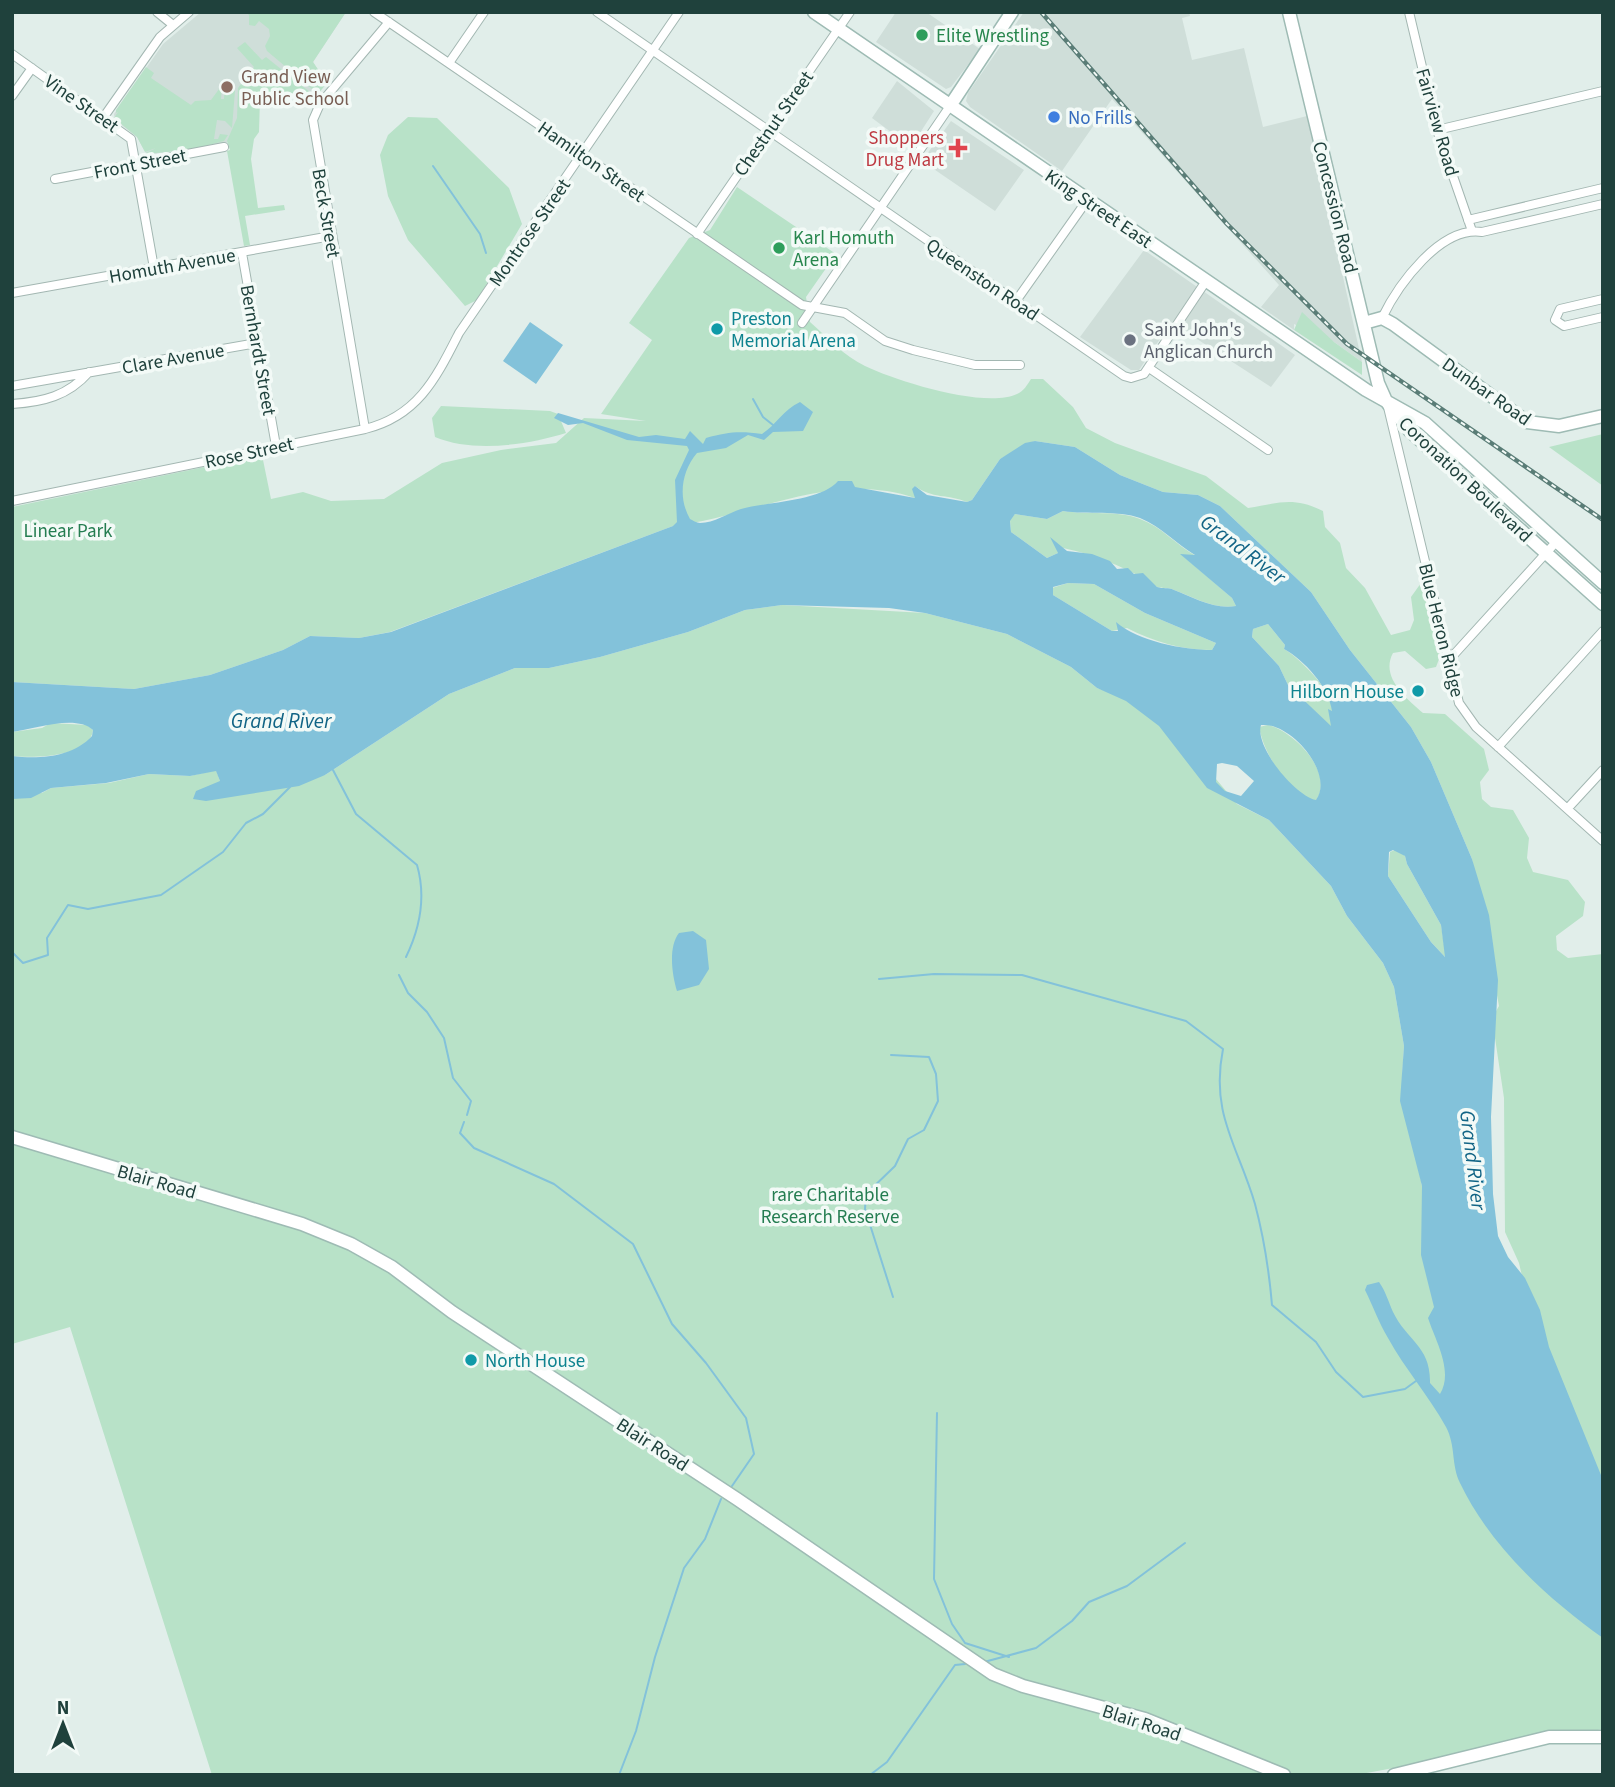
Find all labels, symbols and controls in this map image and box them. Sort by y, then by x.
place label: Elite Wrestling [936,23,1050,50]
marker: Elite Wrestling [914,27,930,43]
place label: Grand View Public School [241,64,349,113]
street label: Chestnut Street [728,65,821,182]
street label: Fairview Road [1408,65,1465,180]
street label: Vine Street [38,69,124,140]
marker: Grand View Public School [219,79,235,95]
place label: No Frills [1068,105,1132,132]
marker: No Frills [1046,109,1062,125]
street label: Hamilton Street [532,115,651,210]
place label: Shoppers Drug Mart [866,125,945,174]
street label: Concession Road [1305,139,1364,276]
marker: Shoppers Drug Mart [950,140,966,156]
street label: Front Street [92,142,190,187]
street label: King Street East [1039,163,1158,256]
street label: Beck Street [304,167,347,261]
street label: Montrose Street [483,173,578,292]
place label: Karl Homuth Arena [793,225,894,274]
street label: Queenston Road [920,232,1044,328]
marker: Karl Homuth Arena [771,240,787,256]
street label: Homuth Avenue [107,242,238,291]
street label: Bernhardt Street [233,283,282,418]
place label: Preston Memorial Arena [731,306,856,355]
place label: Saint John's Anglican Church [1144,317,1273,366]
marker: Preston Memorial Arena [709,321,725,337]
marker: Saint John's Anglican Church [1122,332,1138,348]
street label: Clare Avenue [120,337,227,382]
street label: Dunbar Road [1436,352,1536,433]
street label: Coronation Boulevard [1392,411,1538,549]
street label: Rose Street [203,431,297,476]
water label: Grand River [1194,507,1293,592]
park label: Linear Park [24,518,113,545]
street label: Blue Heron Ridge [1411,561,1470,700]
place label: Hilborn House [1290,679,1404,706]
marker: Hilborn House [1410,683,1426,699]
water label: Grand River [231,706,332,736]
water label: Grand River [1452,1108,1494,1212]
street label: Blair Road [114,1158,199,1207]
park label: rare Charitable Research Reserve [761,1182,899,1231]
place label: North House [485,1348,585,1375]
marker: North House [463,1352,479,1368]
street label: Blair Road [611,1412,694,1479]
north arrow [28,1689,98,1759]
text: N [57,1695,69,1722]
street label: Blair Road [1099,1698,1184,1749]

